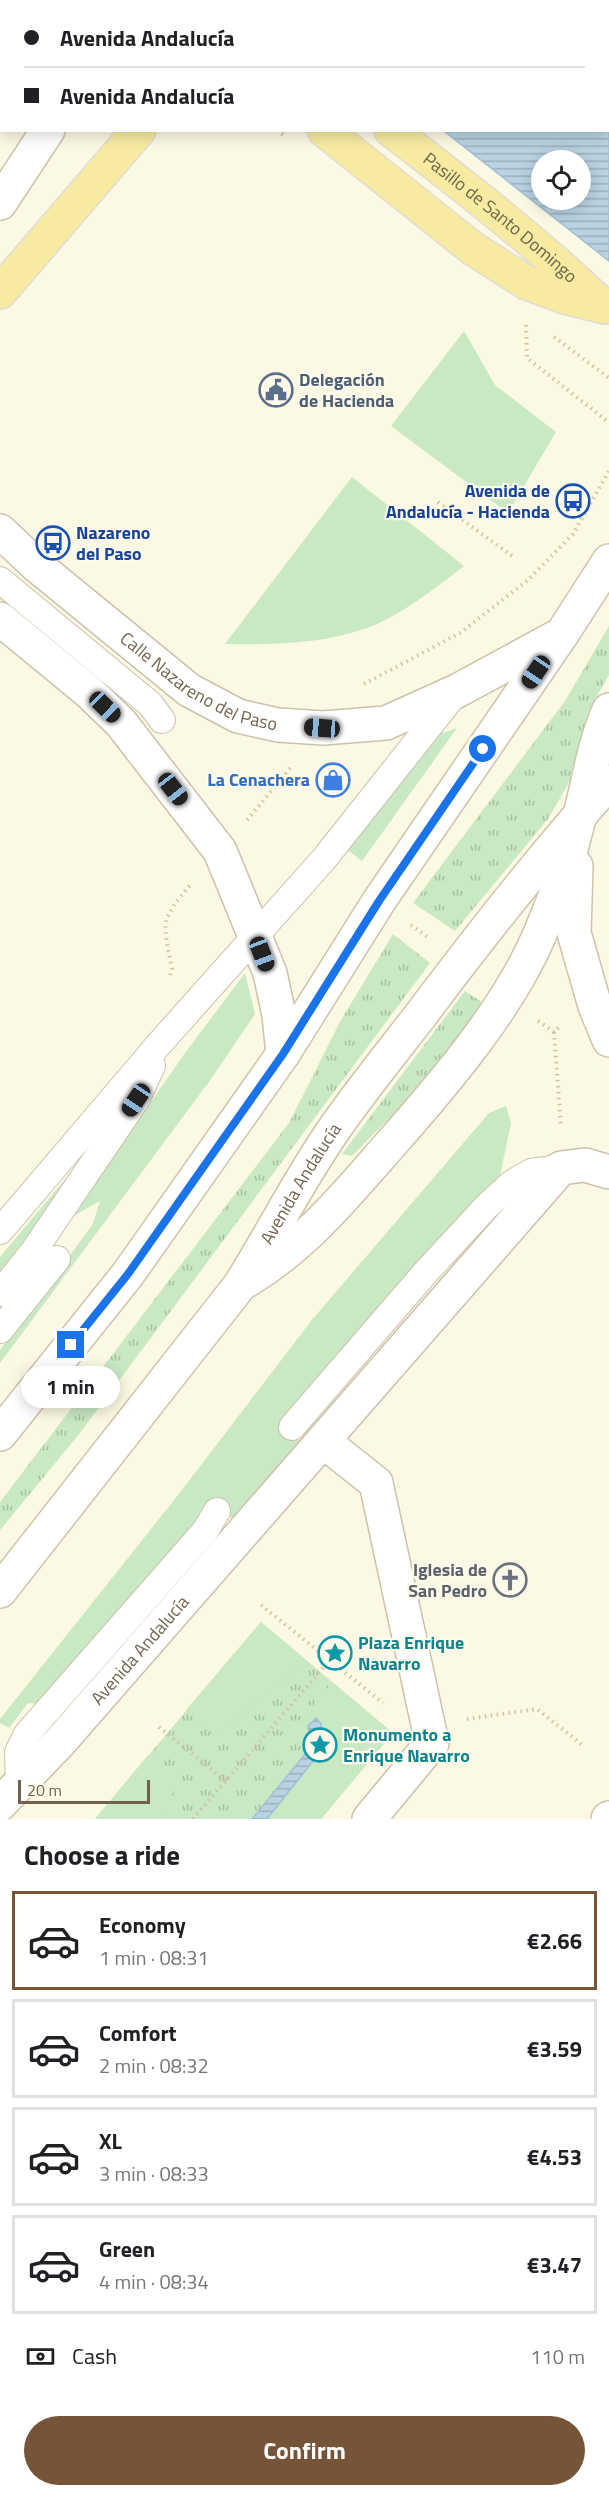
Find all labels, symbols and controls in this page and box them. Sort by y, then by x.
text: Avenida Andalucía [60,21,235,55]
text: Avenida Andalucía [60,79,235,113]
street label: Pasillo de Santo Domingo [417,145,584,289]
map controls [531,150,591,210]
button: locate [531,150,591,210]
place label: Delegación de Hacienda [299,366,394,414]
public building icon: Delegación de Hacienda [258,372,294,408]
place label: Avenida de Andalucía - Hacienda [386,477,550,525]
bus stop icon: Avenida de Andalucía - Hacienda [555,483,591,519]
place label: Nazareno del Paso [76,519,150,567]
bus stop icon: Nazareno del Paso [35,525,71,561]
street label: Calle Nazareno del Paso [114,625,280,737]
car [518,652,554,692]
car [86,688,124,726]
car [303,718,341,738]
route start [469,735,496,762]
shop icon: La Cenachera [315,762,351,798]
place label: La Cenachera [207,766,310,793]
car [155,769,191,809]
car [247,934,277,974]
car [118,1080,154,1120]
street label: Avenida Andalucía [253,1117,348,1249]
route end [57,1331,84,1358]
callout: 1 min [22,1366,121,1408]
text: 1 min [46,1371,95,1402]
place label: Iglesia de San Pedro [408,1556,487,1604]
church icon: Iglesia de San Pedro [492,1562,528,1598]
street label: Avenida Andalucía [84,1589,195,1711]
place label: Plaza Enrique Navarro [358,1629,464,1677]
place icon: Plaza Enrique Navarro [317,1635,353,1671]
place label: Monumento a Enrique Navarro [343,1721,470,1769]
place icon: Monumento a Enrique Navarro [302,1727,338,1763]
scale bar [18,1777,150,1804]
text: 20 m [27,1778,62,1802]
text: Choose a ride [24,1834,180,1875]
text: Economy [99,1908,186,1942]
icon: car [27,1914,81,1968]
text: €2.66 [527,1924,582,1958]
text: 1 min · 08:31 [99,1942,209,1973]
text: Comfort [99,2016,177,2050]
icon: car [27,2022,81,2076]
text: €3.59 [527,2032,582,2066]
text: 2 min · 08:32 [99,2050,209,2081]
text: XL [99,2124,122,2158]
icon: car [27,2130,81,2184]
text: €4.53 [527,2140,582,2174]
text: 3 min · 08:33 [99,2158,209,2189]
text: Green [99,2232,155,2266]
icon: car [27,2238,81,2292]
text: €3.47 [527,2248,582,2282]
text: 4 min · 08:34 [99,2266,209,2297]
text: Cash [72,2339,117,2373]
icon: cash [24,2340,57,2373]
text: 110 m [530,2341,585,2372]
button: Confirm [24,2416,585,2485]

